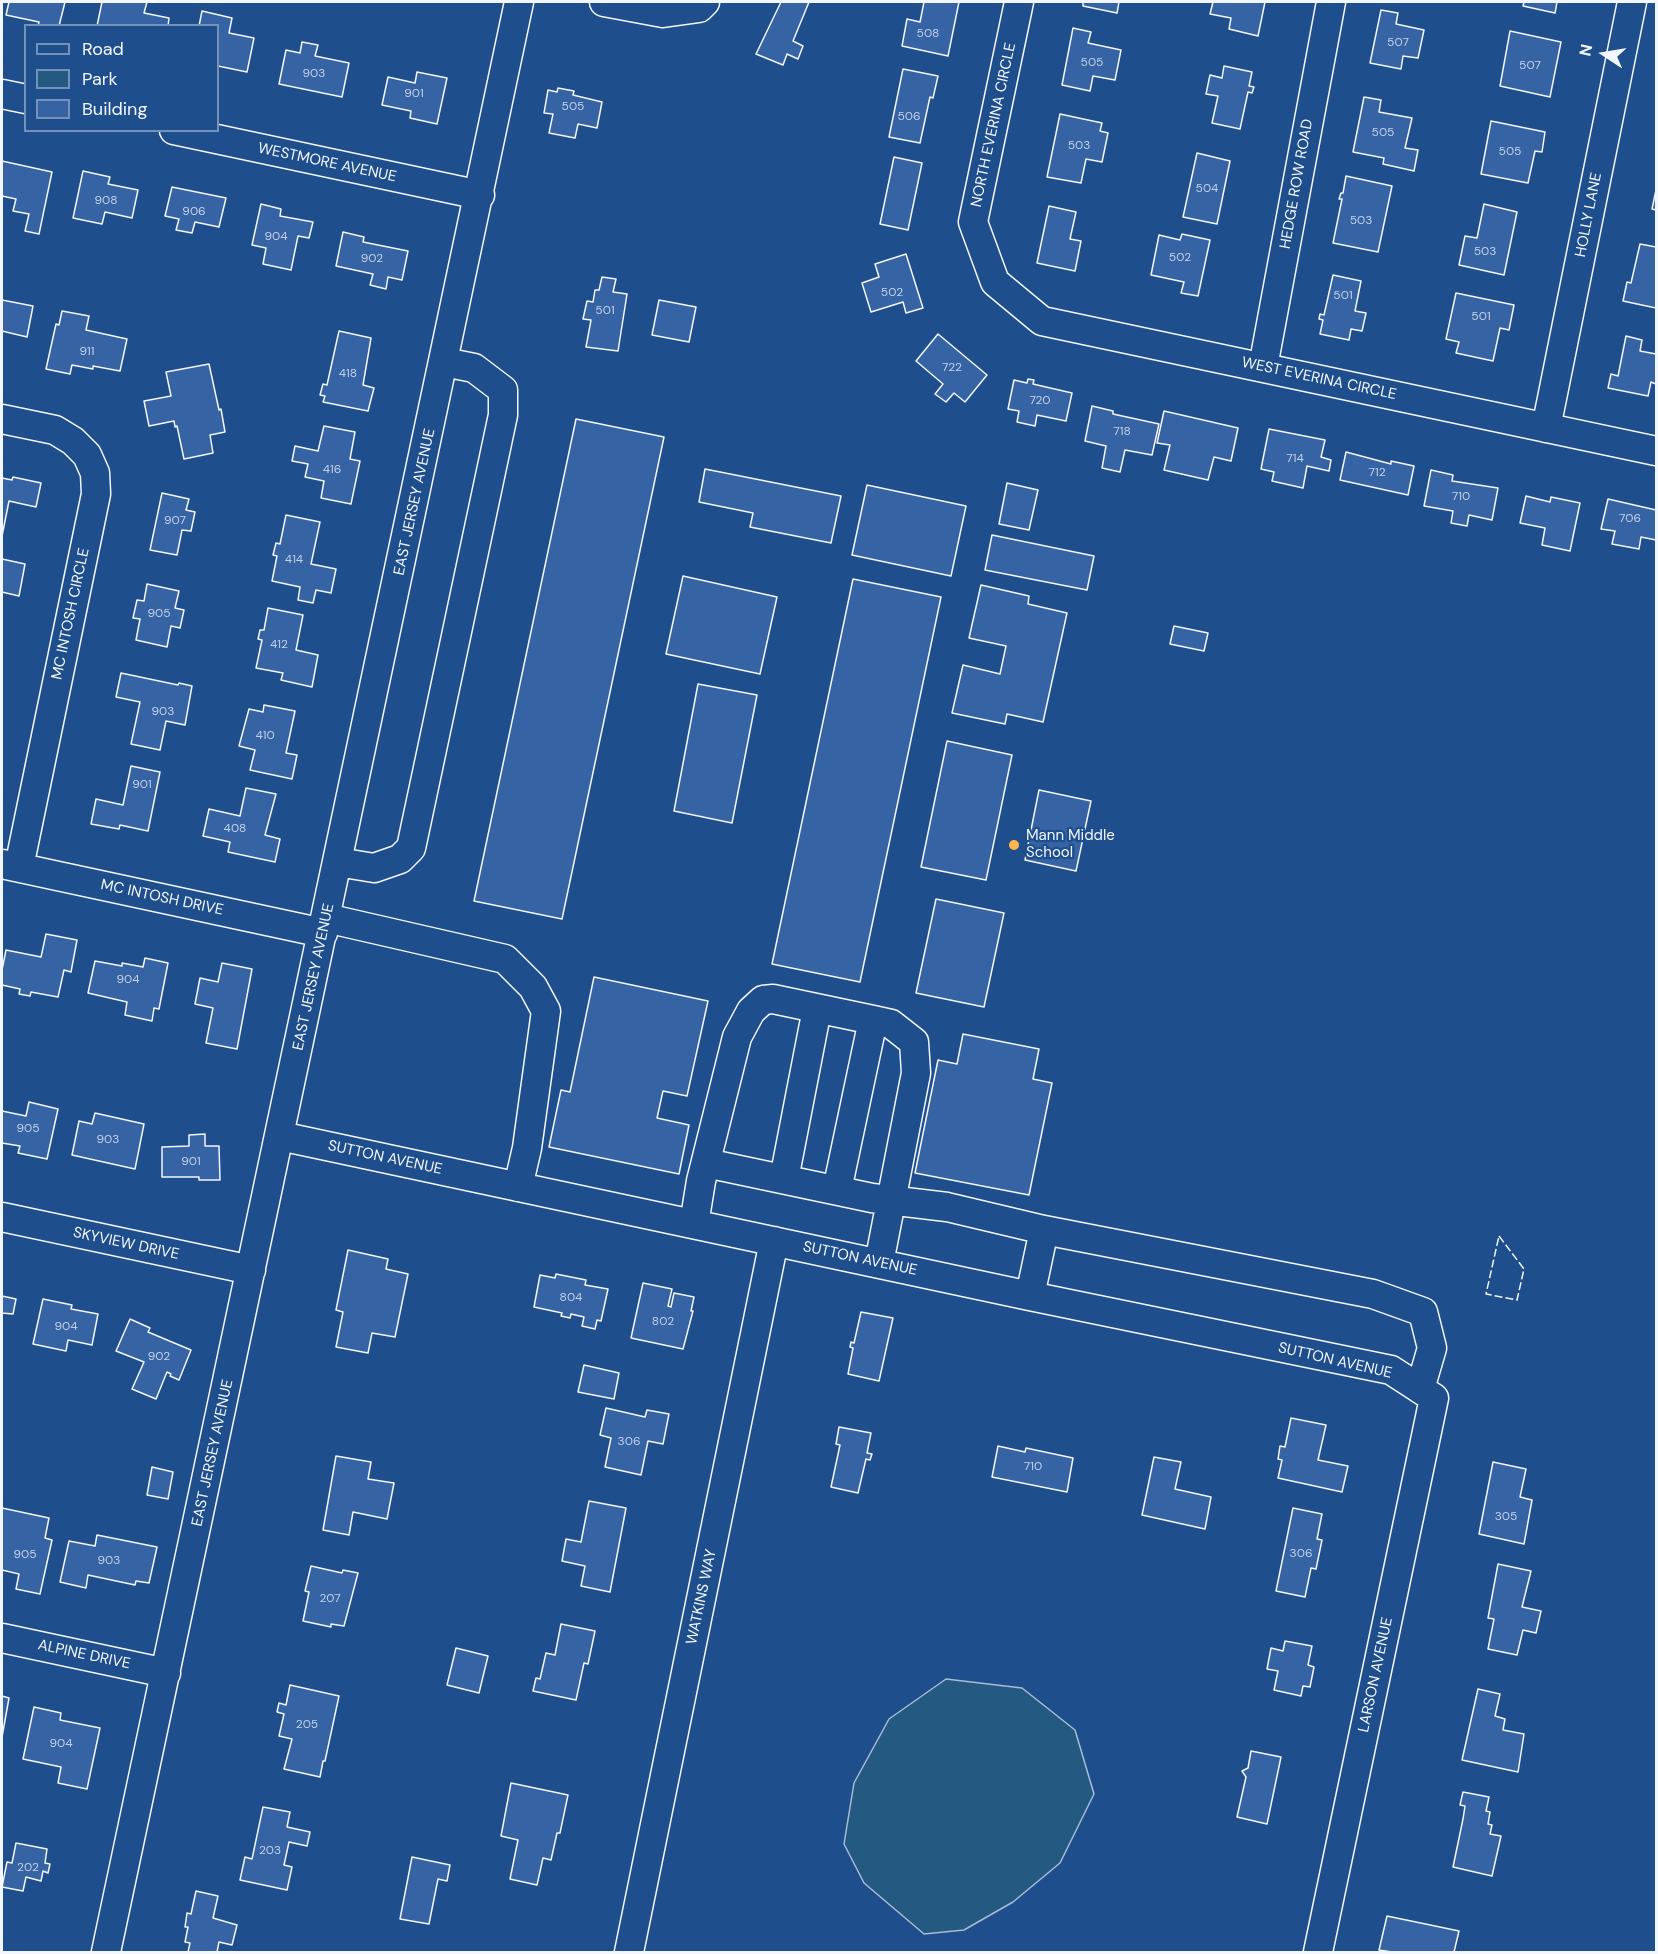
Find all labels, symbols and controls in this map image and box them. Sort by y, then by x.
legend [24,24,219,132]
north arrow [1574,24,1634,84]
house number: 508 [917,27,939,41]
house number: 507 [1387,36,1409,50]
text: Road [82,37,124,61]
street label: NORTH EVERINA CIRCLE [968,41,1020,209]
text: N [1574,42,1597,58]
house number: 505 [1081,56,1103,70]
house number: 507 [1519,59,1541,73]
text: Park [82,67,118,91]
house number: 903 [303,67,325,81]
house number: 901 [404,87,424,101]
text: Building [82,97,147,121]
house number: 505 [562,100,584,114]
house number: 506 [897,110,921,124]
street label: HEDGE ROW ROAD [1277,118,1317,250]
house number: 505 [1372,126,1394,140]
house number: 503 [1068,139,1090,153]
street label: WESTMORE AVENUE [256,140,398,186]
house number: 505 [1499,145,1521,159]
street label: HOLLY LANE [1572,171,1606,259]
house number: 504 [1196,182,1218,196]
house number: 908 [94,194,118,208]
house number: 906 [182,205,206,219]
house number: 503 [1350,214,1372,228]
house number: 904 [264,230,288,244]
house number: 503 [1474,245,1496,259]
house number: 502 [1169,251,1191,265]
house number: 902 [361,252,383,266]
house number: 502 [881,286,903,300]
house number: 501 [1333,289,1353,303]
house number: 501 [595,304,615,318]
house number: 501 [1471,310,1491,324]
house number: 911 [80,345,94,359]
street label: WEST EVERINA CIRCLE [1240,354,1398,404]
house number: 722 [942,361,962,375]
house number: 418 [339,367,357,381]
house number: 720 [1029,394,1051,408]
house number: 718 [1113,425,1131,439]
street label: EAST JERSEY AVENUE [391,427,439,577]
house number: 714 [1286,452,1304,466]
house number: 416 [323,463,341,477]
house number: 712 [1368,466,1386,480]
house number: 710 [1452,490,1470,504]
house number: 706 [1619,512,1641,526]
house number: 907 [164,514,186,528]
street label: MC INTOSH CIRCLE [48,547,94,681]
house number: 414 [285,553,303,567]
house number: 905 [147,607,171,621]
house number: 412 [270,638,288,652]
house number: 903 [152,705,174,719]
house number: 410 [255,729,275,743]
house number: 901 [132,778,152,792]
house number: 408 [224,822,246,836]
place label: Mann Middle School [1026,827,1115,862]
marker: Mann Middle School [1007,838,1021,852]
street label: MC INTOSH DRIVE [99,876,225,920]
street label: EAST JERSEY AVENUE [290,902,338,1052]
house number: 904 [116,973,140,987]
house number: 905 [16,1122,40,1136]
house number: 903 [97,1133,119,1147]
street label: SUTTON AVENUE [326,1137,444,1179]
house number: 901 [181,1155,201,1169]
street label: SKYVIEW DRIVE [71,1224,181,1264]
street label: SUTTON AVENUE [801,1238,919,1280]
house number: 804 [560,1291,582,1305]
house number: 802 [652,1315,674,1329]
house number: 904 [54,1320,78,1334]
street label: SUTTON AVENUE [1276,1339,1394,1383]
house number: 902 [148,1350,170,1364]
street label: EAST JERSEY AVENUE [189,1378,237,1528]
house number: 306 [618,1435,640,1449]
house number: 710 [1024,1460,1042,1474]
house number: 305 [1495,1510,1517,1524]
house number: 306 [1290,1547,1312,1561]
house number: 905 [13,1548,37,1562]
street label: WATKINS WAY [683,1548,721,1646]
house number: 903 [98,1554,120,1568]
house number: 207 [319,1592,341,1606]
street label: LARSON AVENUE [1355,1616,1397,1734]
street label: ALPINE DRIVE [36,1636,132,1674]
house number: 205 [296,1718,318,1732]
house number: 904 [49,1737,73,1751]
house number: 203 [259,1844,281,1858]
house number: 202 [17,1861,39,1875]

